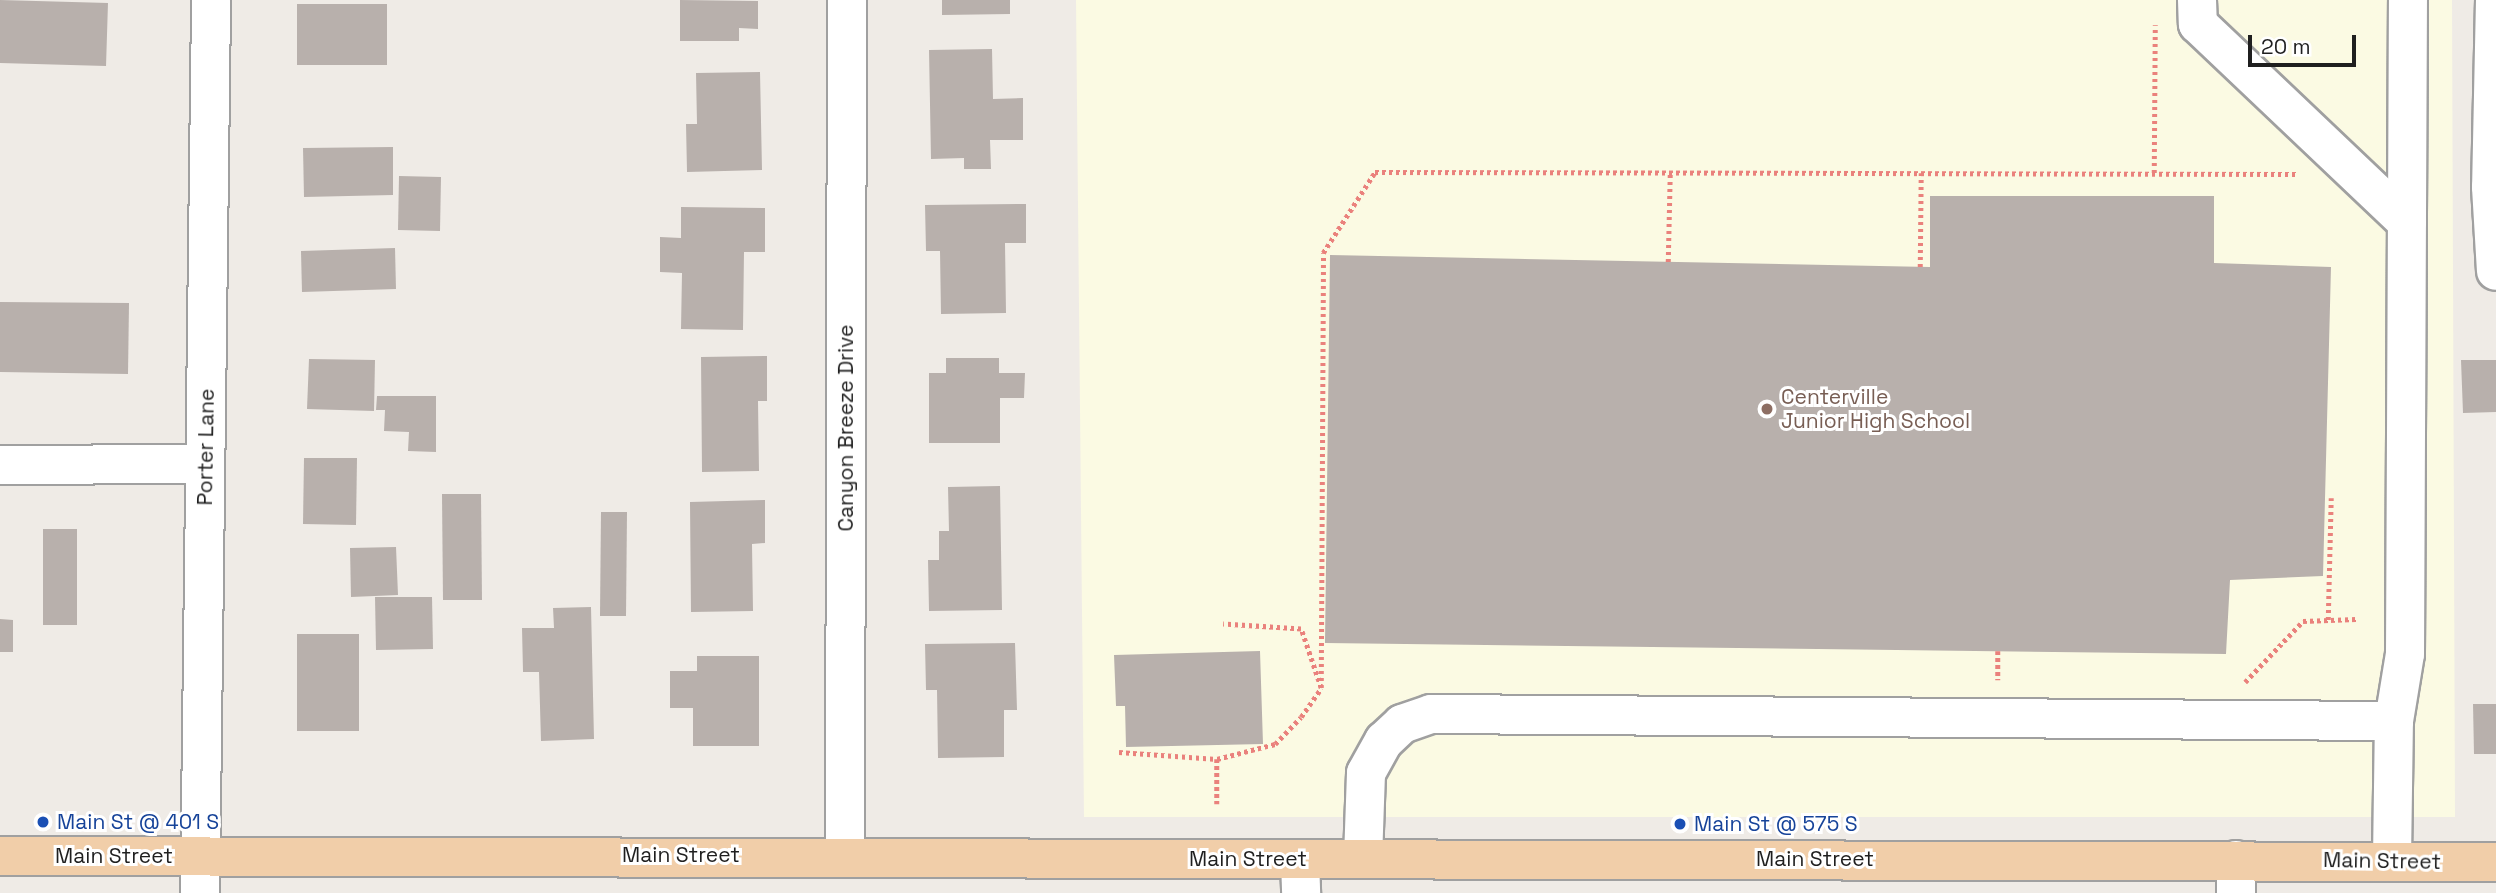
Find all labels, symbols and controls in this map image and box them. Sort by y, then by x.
scale bar [2251,21,2360,65]
text: 20 m [2261,33,2311,60]
street label: Canyon Breeze Drive [833,325,859,531]
place label: Centerville Junior High School [1781,384,1970,434]
street label: Porter Lane [192,388,220,506]
marker: Centerville Junior High School [1759,401,1775,417]
place label: Main St @ 401 S [57,809,219,835]
place label: Main St @ 575 S [1694,811,1858,837]
marker: Main St @ 401 S [35,814,51,830]
marker: Main St @ 575 S [1672,816,1688,832]
street label: Main Street [622,842,740,868]
street label: Main Street [55,843,173,869]
street label: Main Street [1189,846,1307,872]
street label: Main Street [1756,846,1874,872]
street label: Main Street [2323,847,2441,875]

